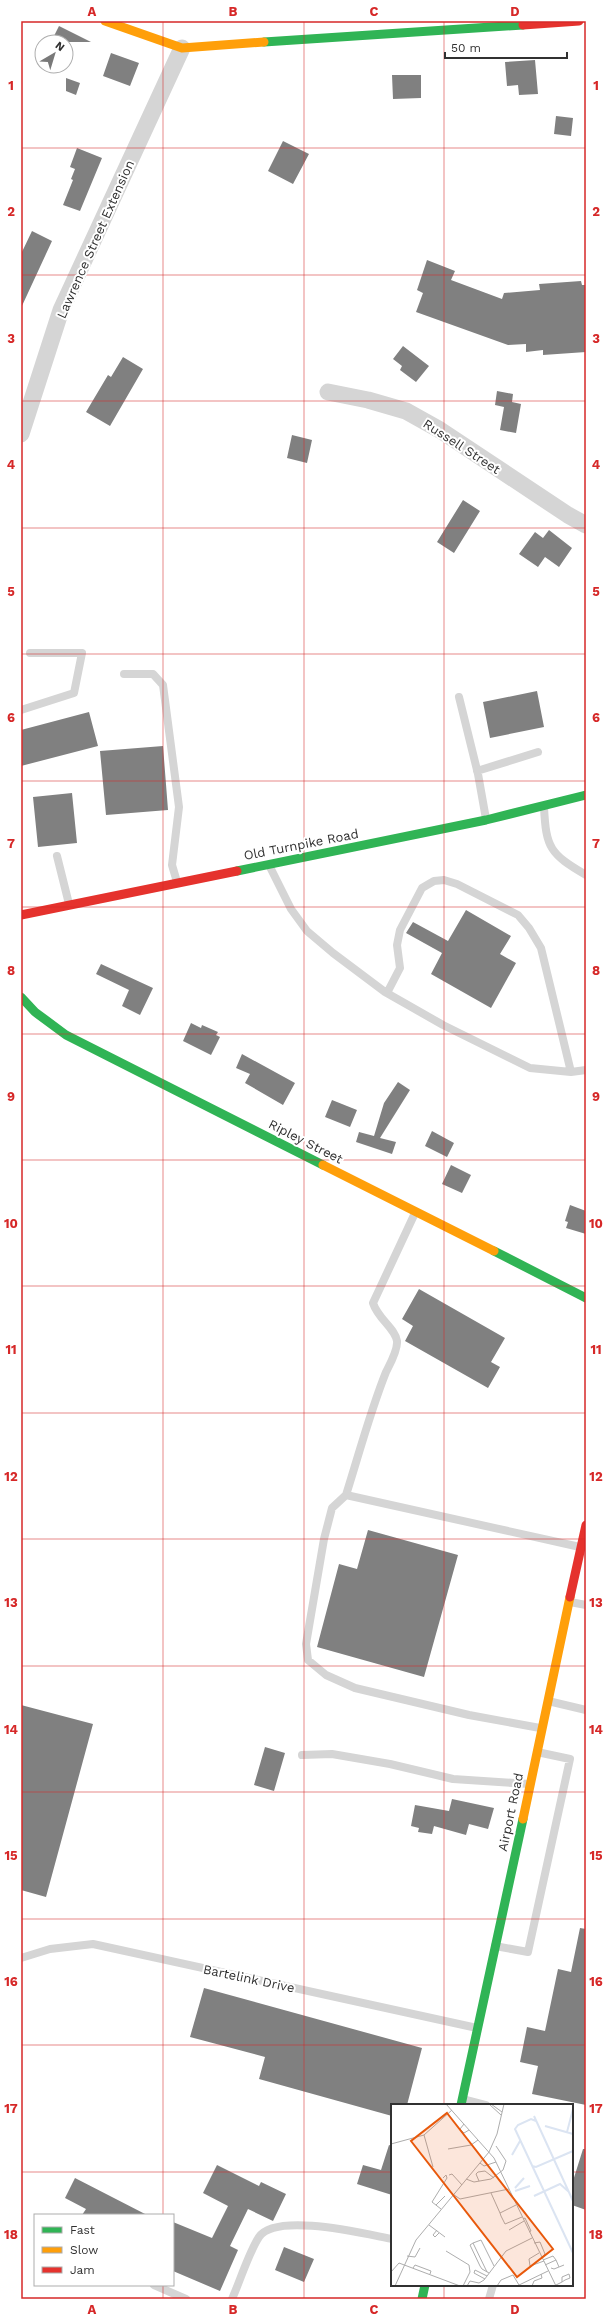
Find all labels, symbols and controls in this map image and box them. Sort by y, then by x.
text: A [88,4,97,19]
text: B [229,4,238,19]
text: C [370,4,379,19]
text: D [510,4,520,19]
north arrow [34,34,74,74]
scale bar [445,34,567,60]
text: N [53,39,67,54]
text: 50 m [451,41,481,55]
text: 1 [8,78,14,93]
text: 1 [593,78,599,93]
street label: Lawrence Street Extension [54,158,137,321]
text: 2 [7,204,15,219]
text: 2 [592,204,600,219]
text: 3 [7,331,15,346]
text: 3 [592,331,600,346]
street label: Russell Street [420,416,504,477]
text: 4 [7,457,16,472]
text: 4 [592,457,601,472]
text: 5 [7,584,15,599]
text: 5 [592,584,600,599]
text: 6 [7,710,15,725]
text: 6 [592,710,600,725]
street label: Old Turnpike Road [242,826,360,863]
text: 7 [7,836,15,851]
text: 7 [592,836,600,851]
text: 8 [7,963,15,978]
text: 8 [592,963,600,978]
text: 9 [7,1089,15,1104]
text: 9 [592,1089,600,1104]
street label: Ripley Street [266,1116,346,1167]
text: 10 [4,1216,18,1231]
text: 10 [589,1216,603,1231]
text: 11 [5,1342,17,1357]
text: 11 [590,1342,602,1357]
text: 12 [4,1469,18,1484]
text: 12 [589,1469,603,1484]
text: 13 [4,1595,18,1610]
text: 13 [589,1595,603,1610]
text: 14 [4,1722,19,1737]
text: 14 [589,1722,604,1737]
street label: Airport Road [495,1772,526,1853]
text: 15 [4,1848,18,1863]
text: 15 [589,1848,603,1863]
street label: Bartelink Drive [202,1961,296,1995]
text: 16 [4,1974,18,1989]
text: 16 [589,1974,603,1989]
text: 17 [4,2101,18,2116]
text: 17 [589,2101,603,2116]
inset map [391,2104,573,2286]
legend [34,2214,174,2286]
text: Fast [70,2223,95,2237]
text: 18 [4,2227,18,2242]
text: 18 [589,2227,603,2242]
text: Slow [70,2243,98,2257]
text: Jam [70,2263,95,2277]
text: A [88,2302,97,2317]
text: B [229,2302,238,2317]
text: C [370,2302,379,2317]
text: D [510,2302,520,2317]

